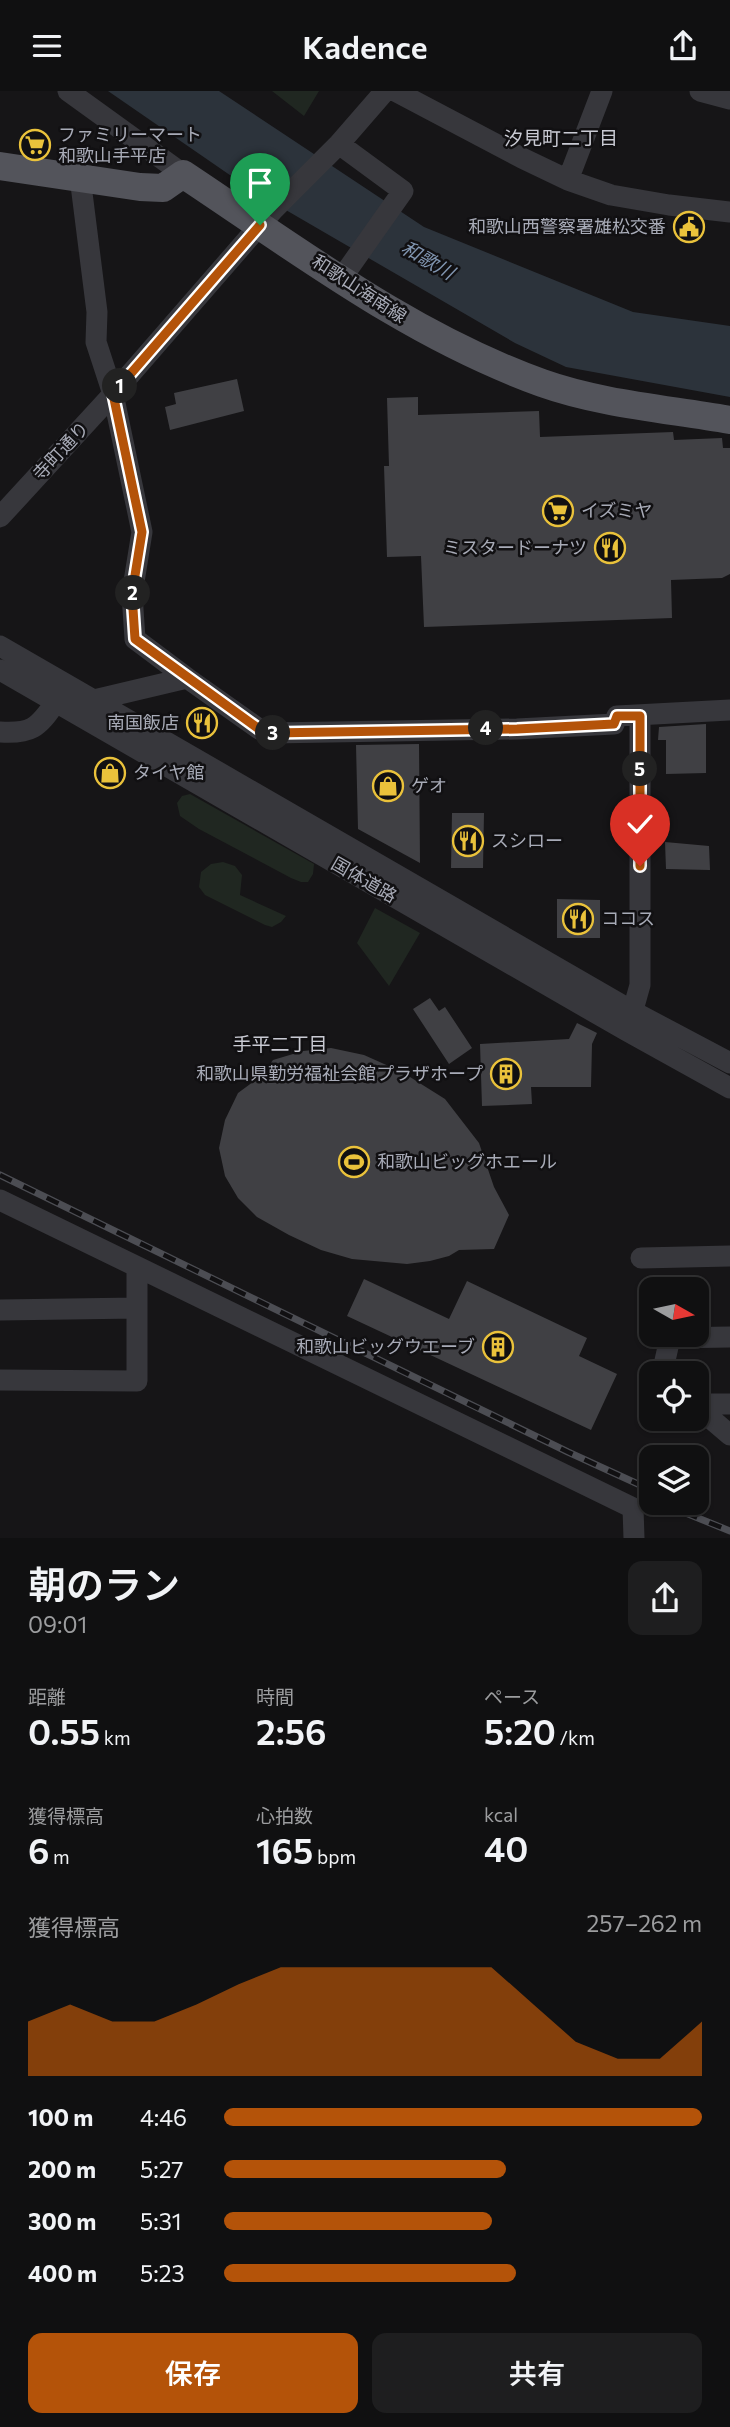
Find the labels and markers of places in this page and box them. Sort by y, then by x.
place label: ファミリーマート 和歌山手平店 [58,123,202,166]
supermarket icon: ファミリーマート 和歌山手平店 [18,128,52,162]
pin [230,153,290,225]
public building icon: 和歌山西警察署雄松交番 [672,210,706,244]
place label: 和歌山西警察署雄松交番 [468,215,666,237]
pin: 1 [102,369,138,403]
supermarket icon: イズミヤ [541,494,575,528]
place label: イズミヤ [581,499,652,521]
restaurant icon: ミスタードーナツ [593,531,627,565]
place label: ミスタードーナツ [443,536,587,558]
pin: 2 [116,575,150,611]
restaurant icon: 南国飯店 [185,706,219,740]
place label: 南国飯店 [107,711,179,733]
pin: 4 [468,711,504,745]
pin: 3 [256,715,290,751]
pin: 5 [622,751,658,787]
shop icon: タイヤ館 [93,756,127,790]
place label: タイヤ館 [133,761,204,783]
shop icon: ゲオ [371,769,405,803]
place label: ゲオ [411,774,447,796]
pin [610,794,670,866]
restaurant icon: スシロー [451,824,485,858]
place label: スシロー [491,829,563,851]
restaurant icon: ココス [561,902,595,936]
place label: ココス [601,907,655,929]
building icon: 和歌山県勤労福祉会館プラザホープ [489,1057,523,1091]
place label: 和歌山県勤労福祉会館プラザホープ [196,1062,483,1084]
sports icon: 和歌山ビッグホエール [337,1145,371,1179]
place label: 和歌山ビッグホエール [377,1150,557,1172]
building icon: 和歌山ビッグウエーブ [481,1330,515,1364]
place label: 和歌山ビッグウエーブ [296,1335,475,1357]

